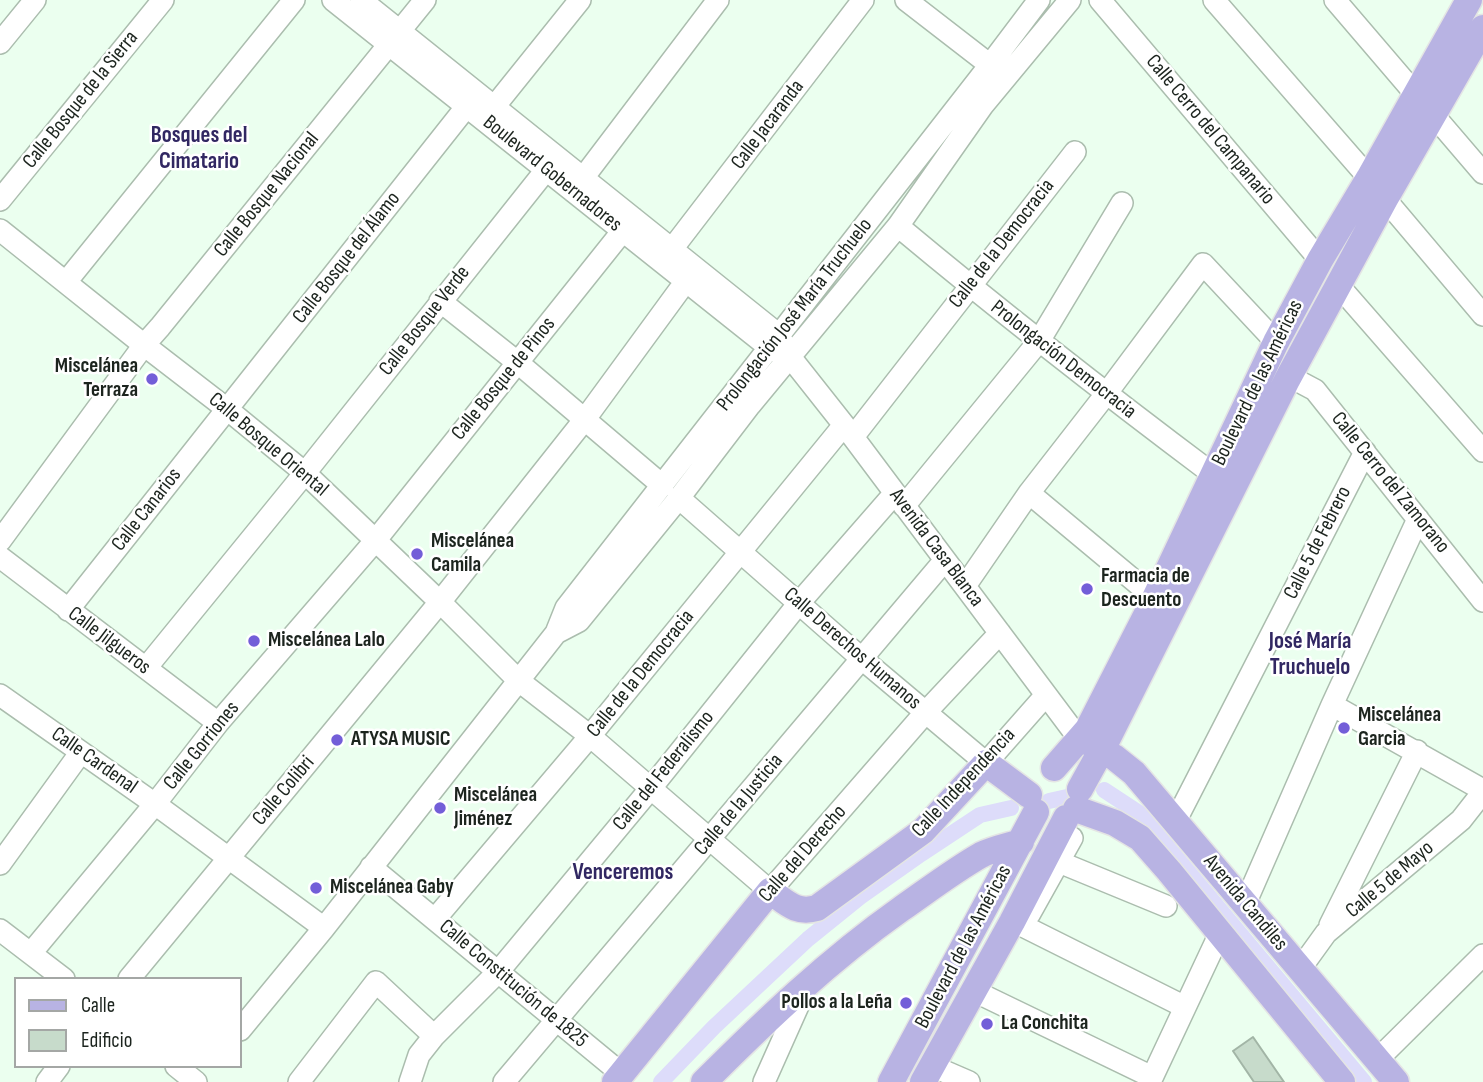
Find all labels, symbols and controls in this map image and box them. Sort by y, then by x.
street label: Calle Bosque de la Sierra [18,26,144,174]
street label: Calle Cerro del Campanario [1140,50,1280,210]
street label: Calle Jacaranda [726,75,810,175]
street label: Boulevard Gobernadores [477,110,627,238]
district label: Bosques del Cimatario [151,122,247,176]
street label: Calle Bosque Nacional [209,128,325,262]
street label: Calle de la Democracia [944,174,1060,314]
street label: Calle Bosque del Álamo [288,187,406,329]
street label: Prolongación José María Truchuelo [712,214,878,416]
street label: Calle Bosque Verde [374,261,476,381]
street label: Prolongación Democracia [985,295,1141,425]
street label: Boulevard de las Américas [1207,296,1309,470]
street label: Calle Bosque de Pinos [447,312,561,446]
place label: Miscelánea Terraza [55,354,138,404]
marker: Miscelánea Terraza [144,371,160,387]
street label: Calle Bosque Oriental [203,388,333,502]
street label: Calle Cerro del Zamorano [1325,407,1455,559]
street label: Calle Canarios [107,463,187,557]
street label: Calle 5 de Febrero [1279,482,1357,604]
street label: Avenida Casa Blanca [883,484,989,612]
place label: Miscelánea Camila [431,529,514,579]
marker: Miscelánea Camila [409,546,425,562]
place label: Farmacia de Descuento [1101,564,1190,614]
marker: Farmacia de Descuento [1079,581,1095,597]
street label: Calle Derechos Humanos [778,583,926,715]
street label: Calle Jilgueros [63,602,155,680]
street label: Calle de la Democracia [582,605,700,743]
place label: Miscelánea Lalo [268,628,385,654]
district label: José María Truchuelo [1269,628,1351,682]
marker: Miscelánea Lalo [246,633,262,649]
street label: Calle Gorriones [159,697,245,795]
place label: Miscelánea Garcia [1358,703,1441,753]
street label: Calle del Federalismo [608,706,720,836]
marker: Miscelánea Garcia [1336,720,1352,736]
street label: Calle Cardenal [46,722,142,800]
street label: Calle Independencia [907,723,1021,843]
place label: ATYSA MUSIC [351,727,451,753]
marker: ATYSA MUSIC [329,732,345,748]
street label: Calle de la Justicia [689,749,789,861]
street label: Calle Colibri [248,751,320,831]
place label: Miscelánea Jiménez [454,783,537,833]
marker: Miscelánea Jiménez [432,800,448,816]
street label: Calle del Derecho [754,800,852,908]
street label: Calle 5 de Mayo [1341,836,1439,924]
street label: Avenida Candiles [1198,850,1292,956]
district label: Venceremos [573,859,673,887]
street label: Boulevard de las Américas [910,861,1018,1033]
place label: Miscelánea Gaby [330,875,454,901]
marker: Miscelánea Gaby [308,880,324,896]
street label: Calle Constitución de 1825 [434,915,592,1053]
legend [14,977,242,1068]
place label: Pollos a la Leña [781,990,892,1016]
text: Calle [81,993,115,1018]
marker: Pollos a la Leña [898,995,914,1011]
place label: La Conchita [1001,1011,1088,1037]
marker: La Conchita [979,1016,995,1032]
text: Edificio [81,1028,132,1053]

